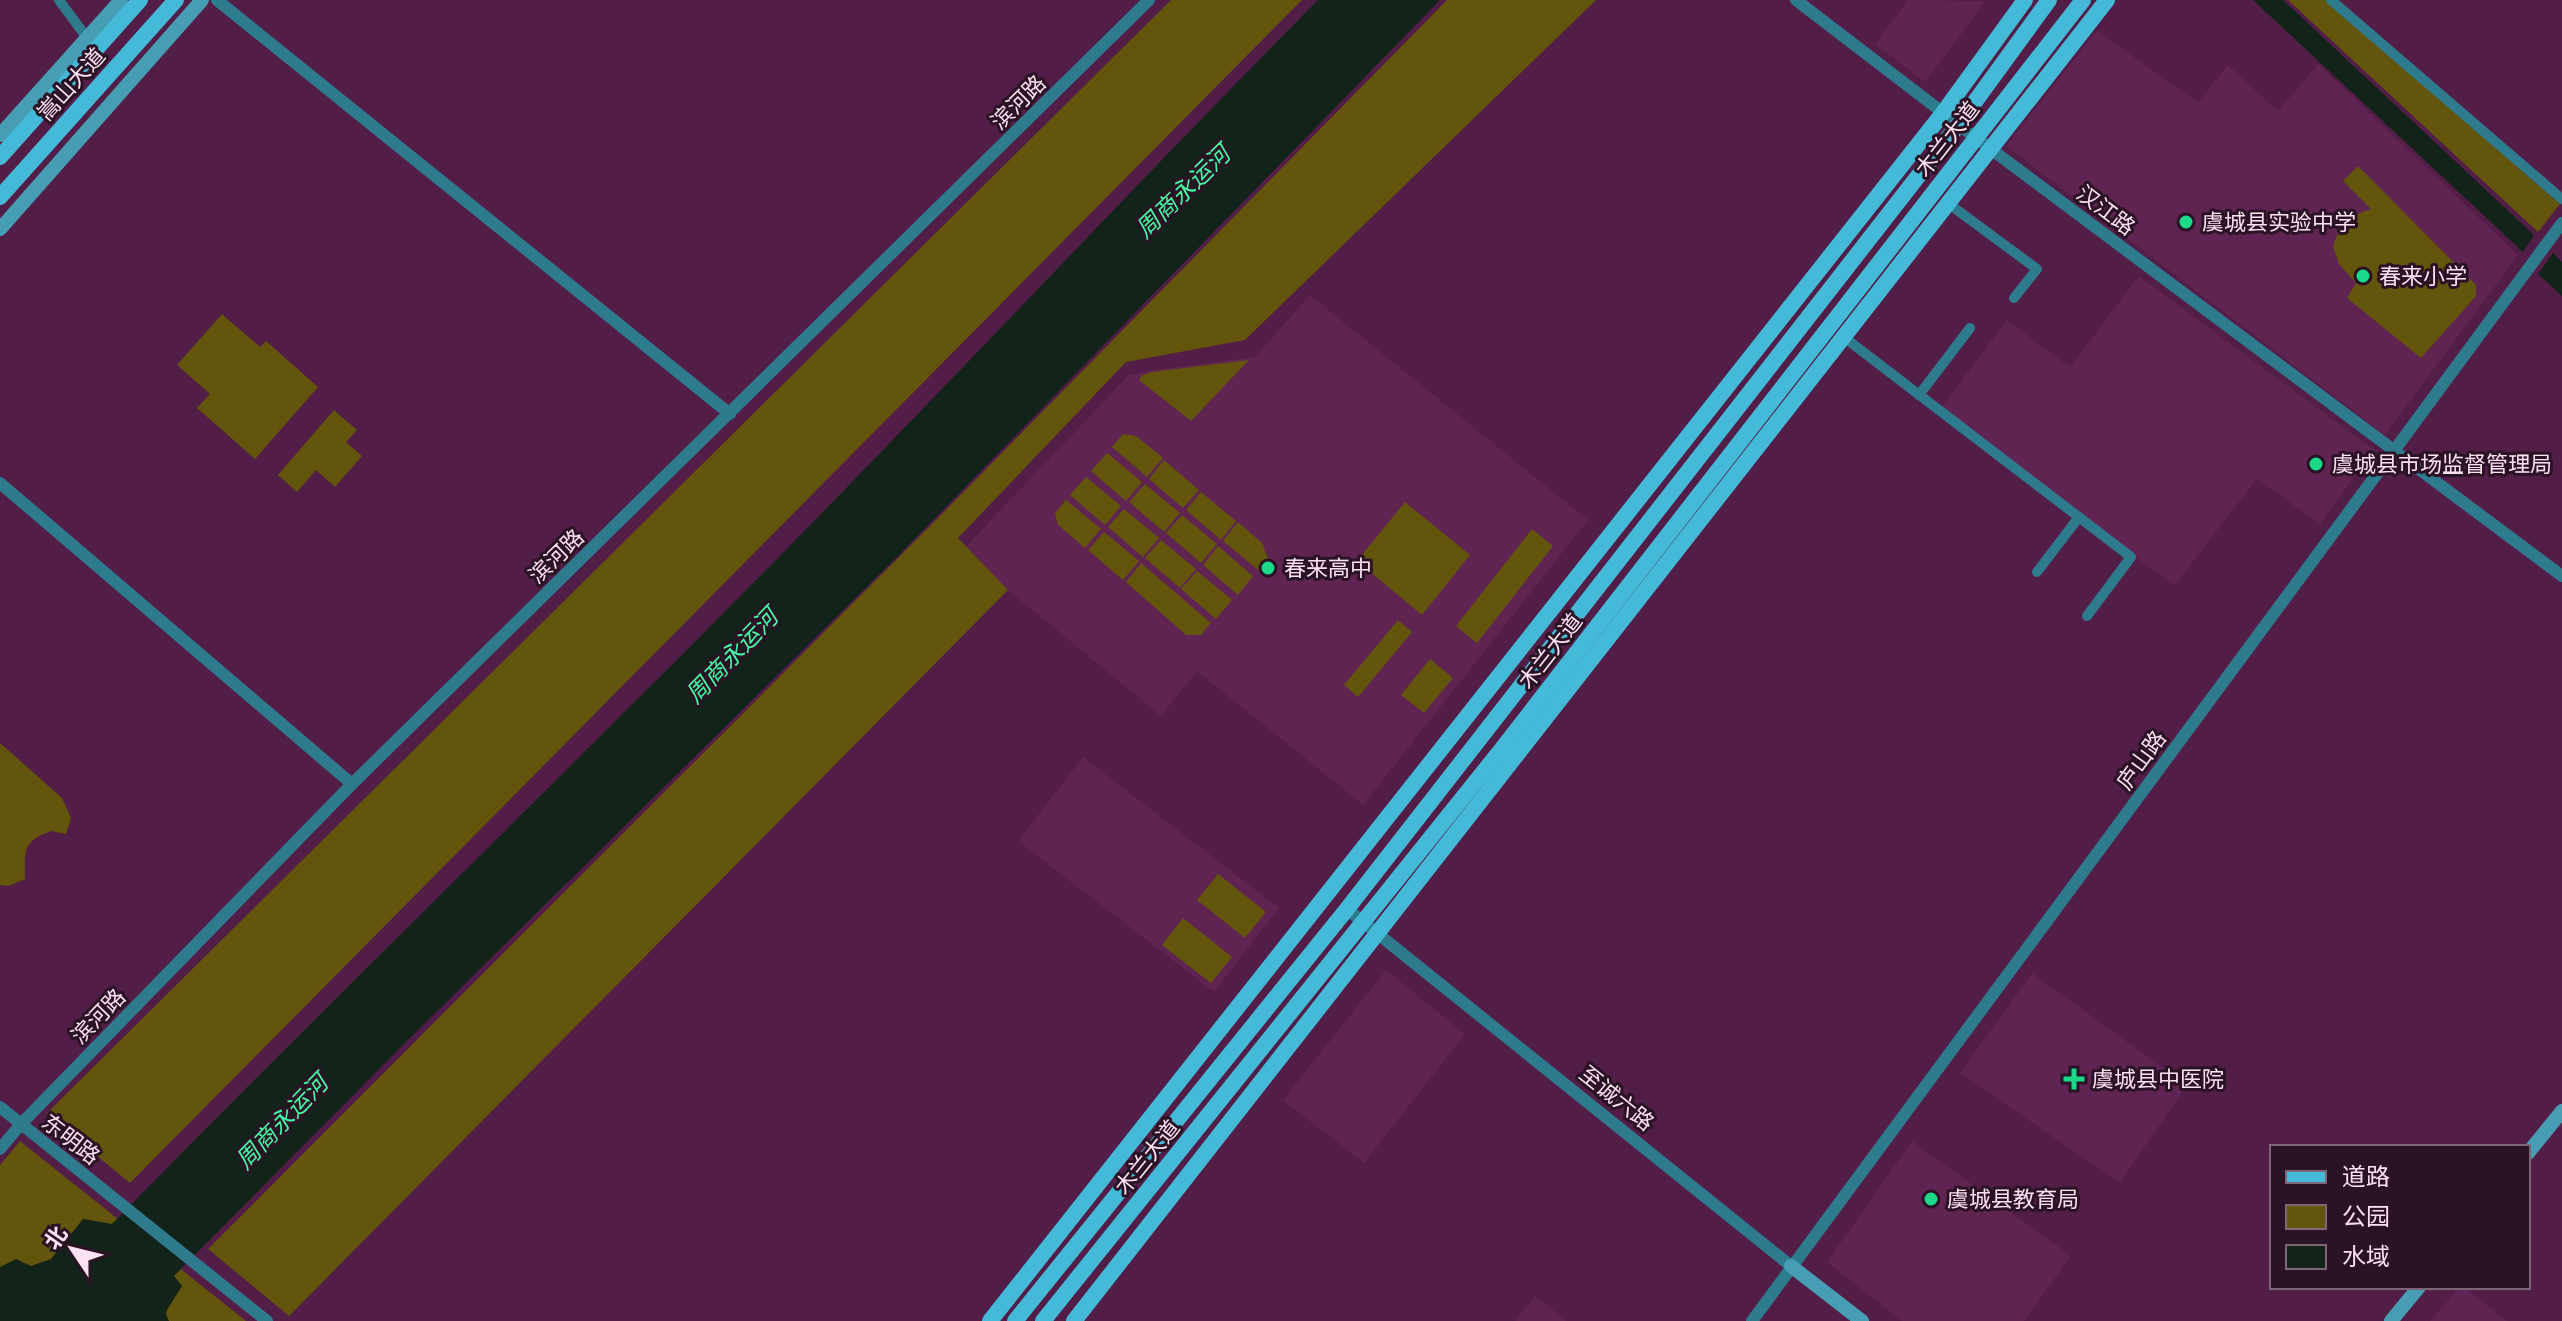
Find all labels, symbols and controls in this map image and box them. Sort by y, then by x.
street label: 嵩山大道 [31,42,110,125]
street label: 滨河路 [985,69,1051,135]
street label: 木兰大道 [1909,96,1984,182]
water label: 周商永运河 [1129,136,1238,243]
street label: 汉江路 [2072,179,2141,240]
place label: 虞城县实验中学 [2202,208,2356,235]
marker: 虞城县实验中学 [2177,213,2195,231]
place label: 春来小学 [2379,262,2467,289]
marker: 春来小学 [2354,267,2372,285]
place label: 虞城县市场监督管理局 [2332,450,2552,477]
marker: 虞城县市场监督管理局 [2307,455,2325,473]
street label: 滨河路 [523,523,589,588]
place label: 春来高中 [1284,554,1372,581]
marker: 春来高中 [1259,559,1277,577]
water label: 周商永运河 [679,599,786,708]
street label: 木兰大道 [1512,608,1587,694]
street label: 庐山路 [2110,725,2171,794]
street label: 滨河路 [65,983,130,1049]
street label: 至诚六路 [1575,1059,1660,1136]
water label: 周商永运河 [229,1065,336,1174]
place label: 虞城县中医院 [2092,1065,2224,1092]
marker: 虞城县中医院 [2063,1068,2085,1090]
street label: 东明路 [37,1108,106,1170]
street label: 木兰大道 [1108,1114,1185,1199]
legend [2270,1145,2530,1289]
text: 道路 [2342,1161,2390,1190]
place label: 虞城县教育局 [1947,1185,2079,1212]
marker: 虞城县教育局 [1922,1190,1940,1208]
text: 公园 [2342,1201,2390,1230]
north arrow [32,1209,112,1289]
text: 北 [38,1220,73,1254]
text: 水域 [2342,1241,2390,1270]

